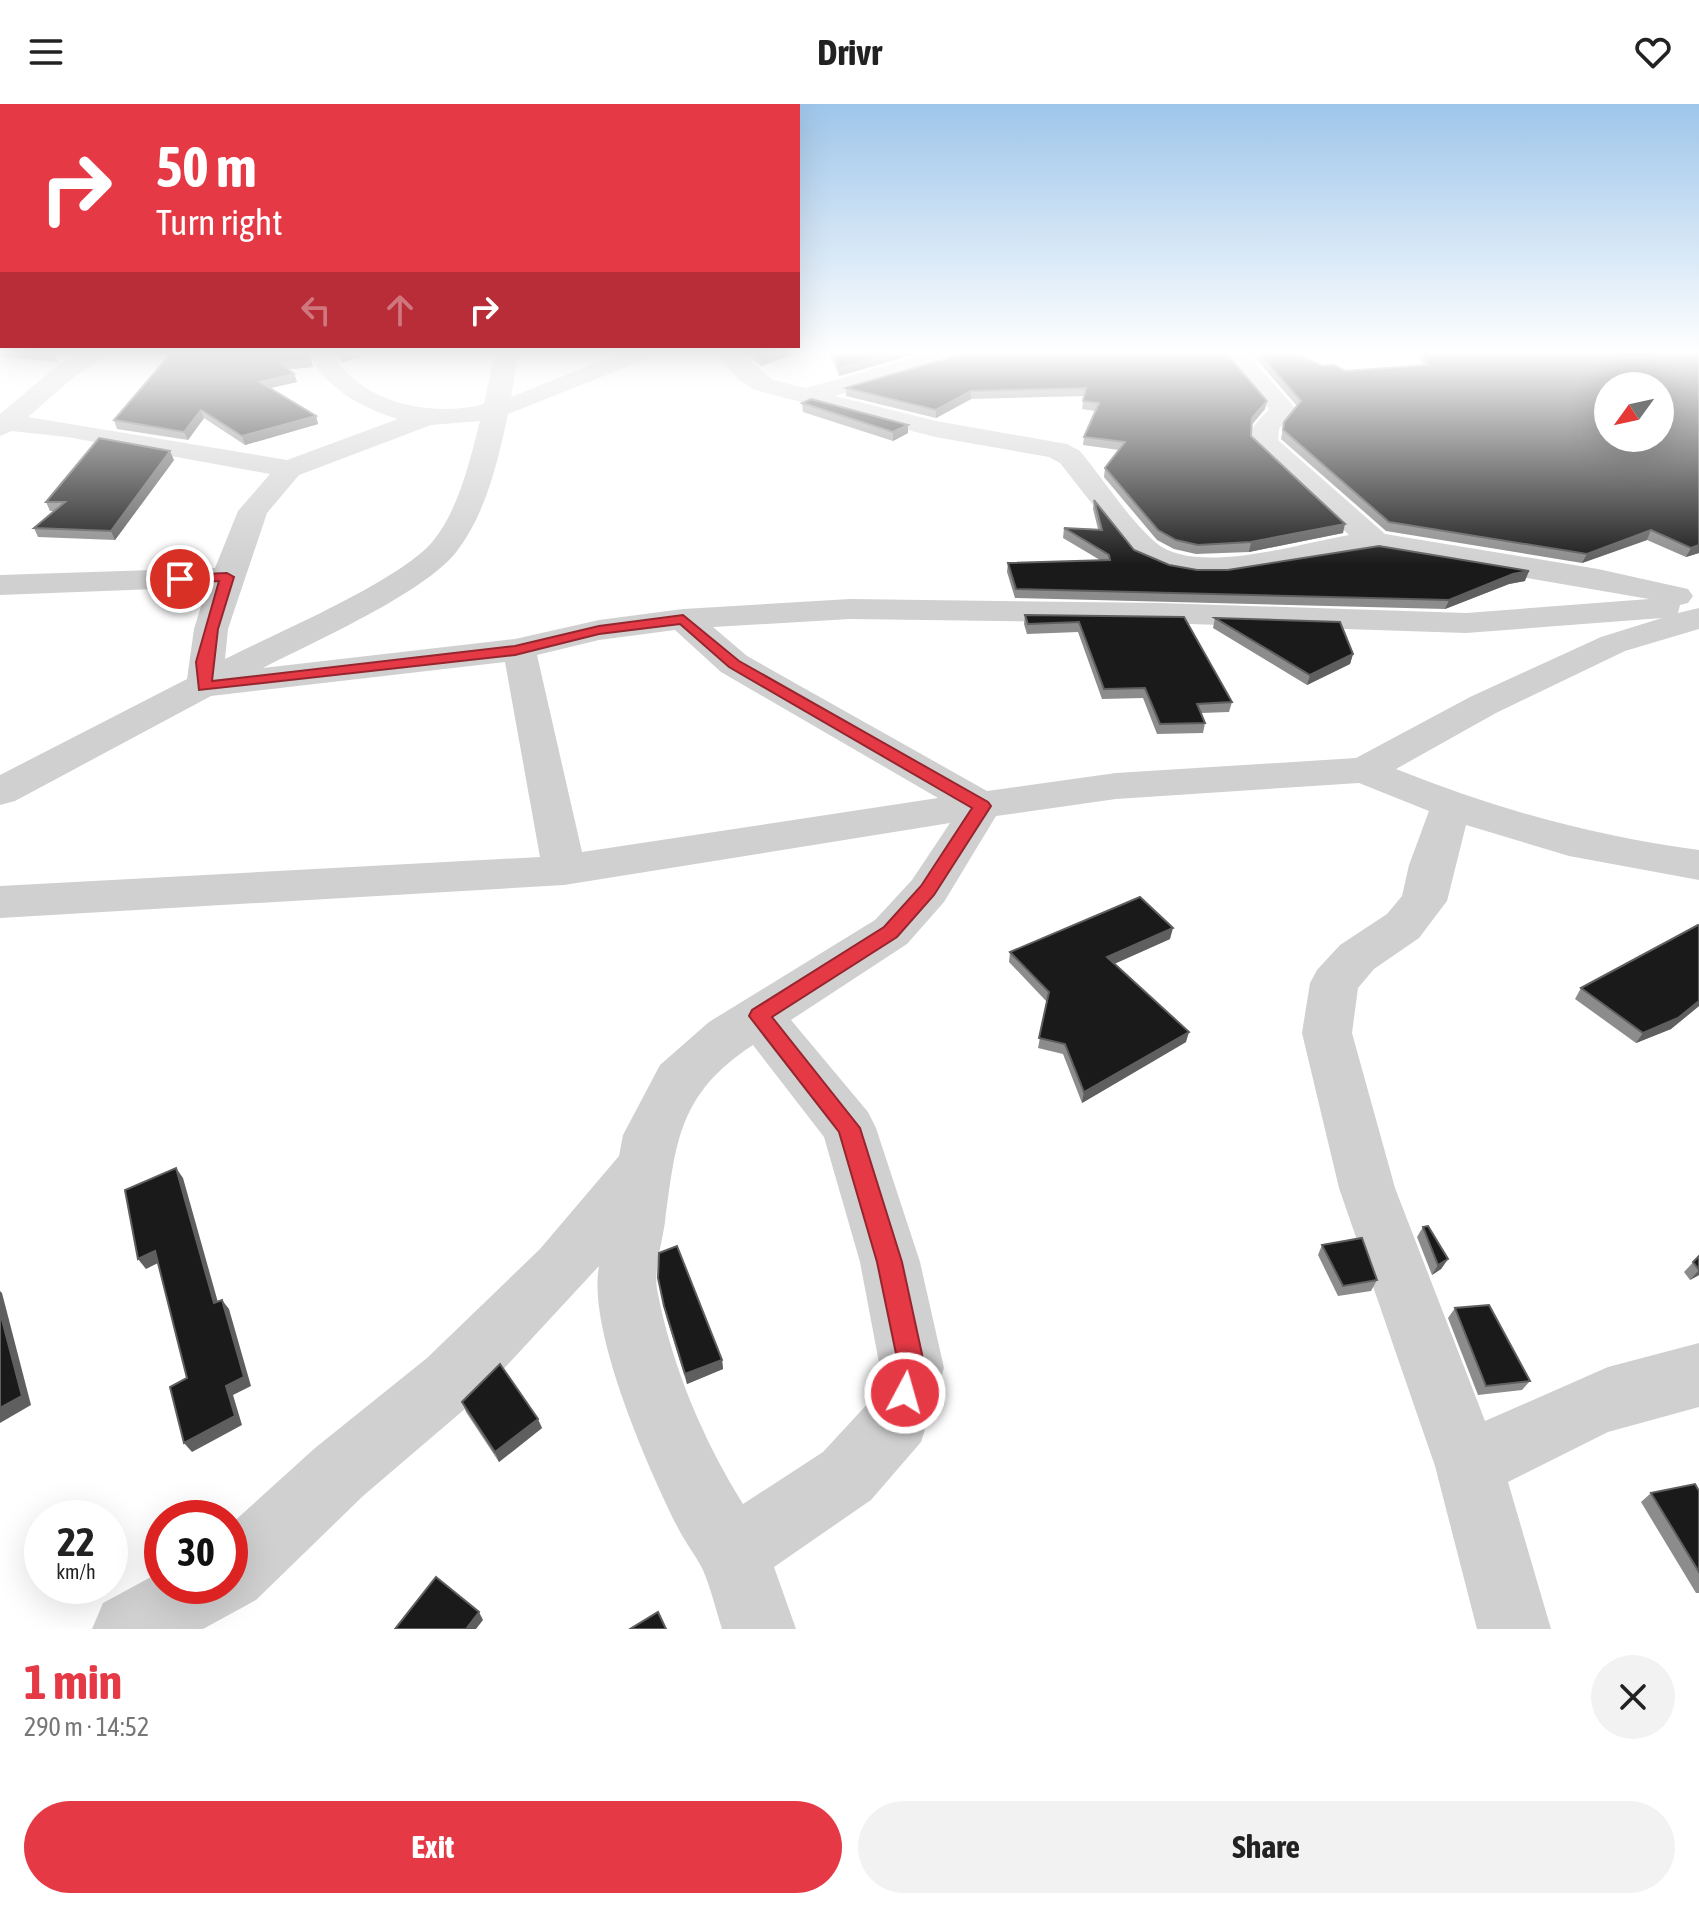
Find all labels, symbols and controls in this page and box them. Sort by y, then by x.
icon: menu [24,30,68,74]
icon: heart [1631,30,1675,74]
text: Drivr [817,31,882,73]
text: 50 m [156,135,257,199]
icon: right [24,136,128,240]
text: Turn right [156,201,283,243]
icon: left [294,288,338,332]
icon: ahead [378,288,422,332]
icon: right [462,288,506,332]
north arrow [1594,372,1674,452]
map controls [1594,372,1674,452]
pin [146,545,214,613]
icon: arrive [158,557,202,601]
position arrow [863,1351,947,1435]
speed limit sign: 30 [144,1500,248,1604]
text: 22 [57,1519,95,1564]
text: km/h [56,1560,96,1583]
text: 1 min [24,1654,122,1709]
button: close [1591,1655,1675,1739]
text: 290 m · 14:52 [24,1712,149,1742]
button: Exit [24,1801,842,1893]
button: Share [858,1801,1675,1893]

